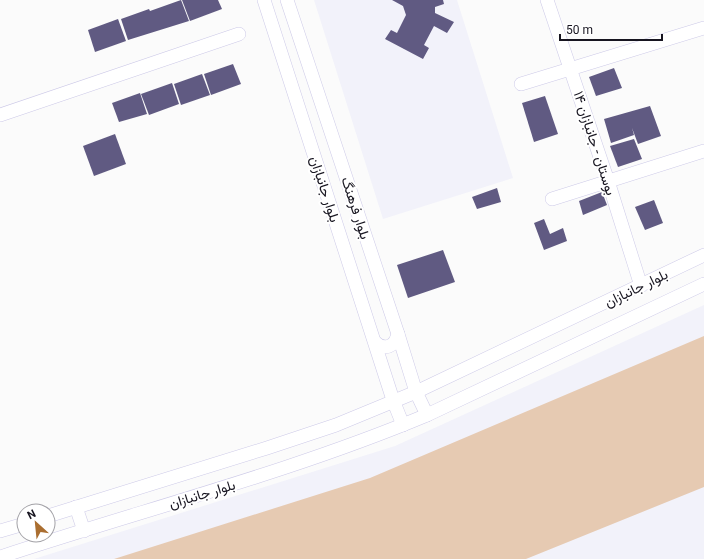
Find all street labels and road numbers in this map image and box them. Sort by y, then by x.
street label: بوستان - جانبازان ۱۴ [570,89,619,197]
street label: بلوار جانبازان [306,154,343,224]
street label: بلوار فرهنگ [337,175,374,242]
street label: بلوار جانبازان [602,266,671,311]
street label: بلوار جانبازان [167,476,237,513]

